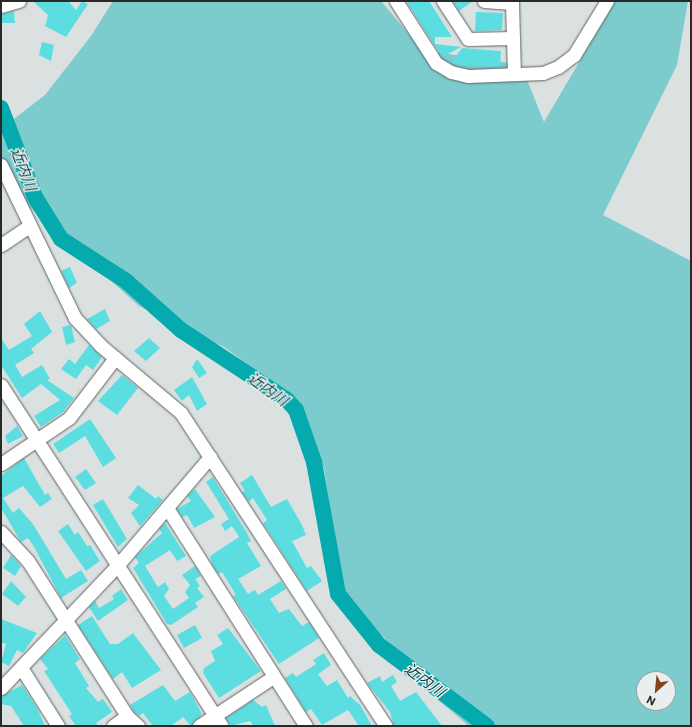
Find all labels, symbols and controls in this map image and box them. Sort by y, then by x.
water label: 近内川 [8,145,40,193]
water label: 近内川 [245,368,291,410]
water label: 近内川 [402,659,448,701]
north arrow [636,671,676,711]
text: N [644,694,657,709]

